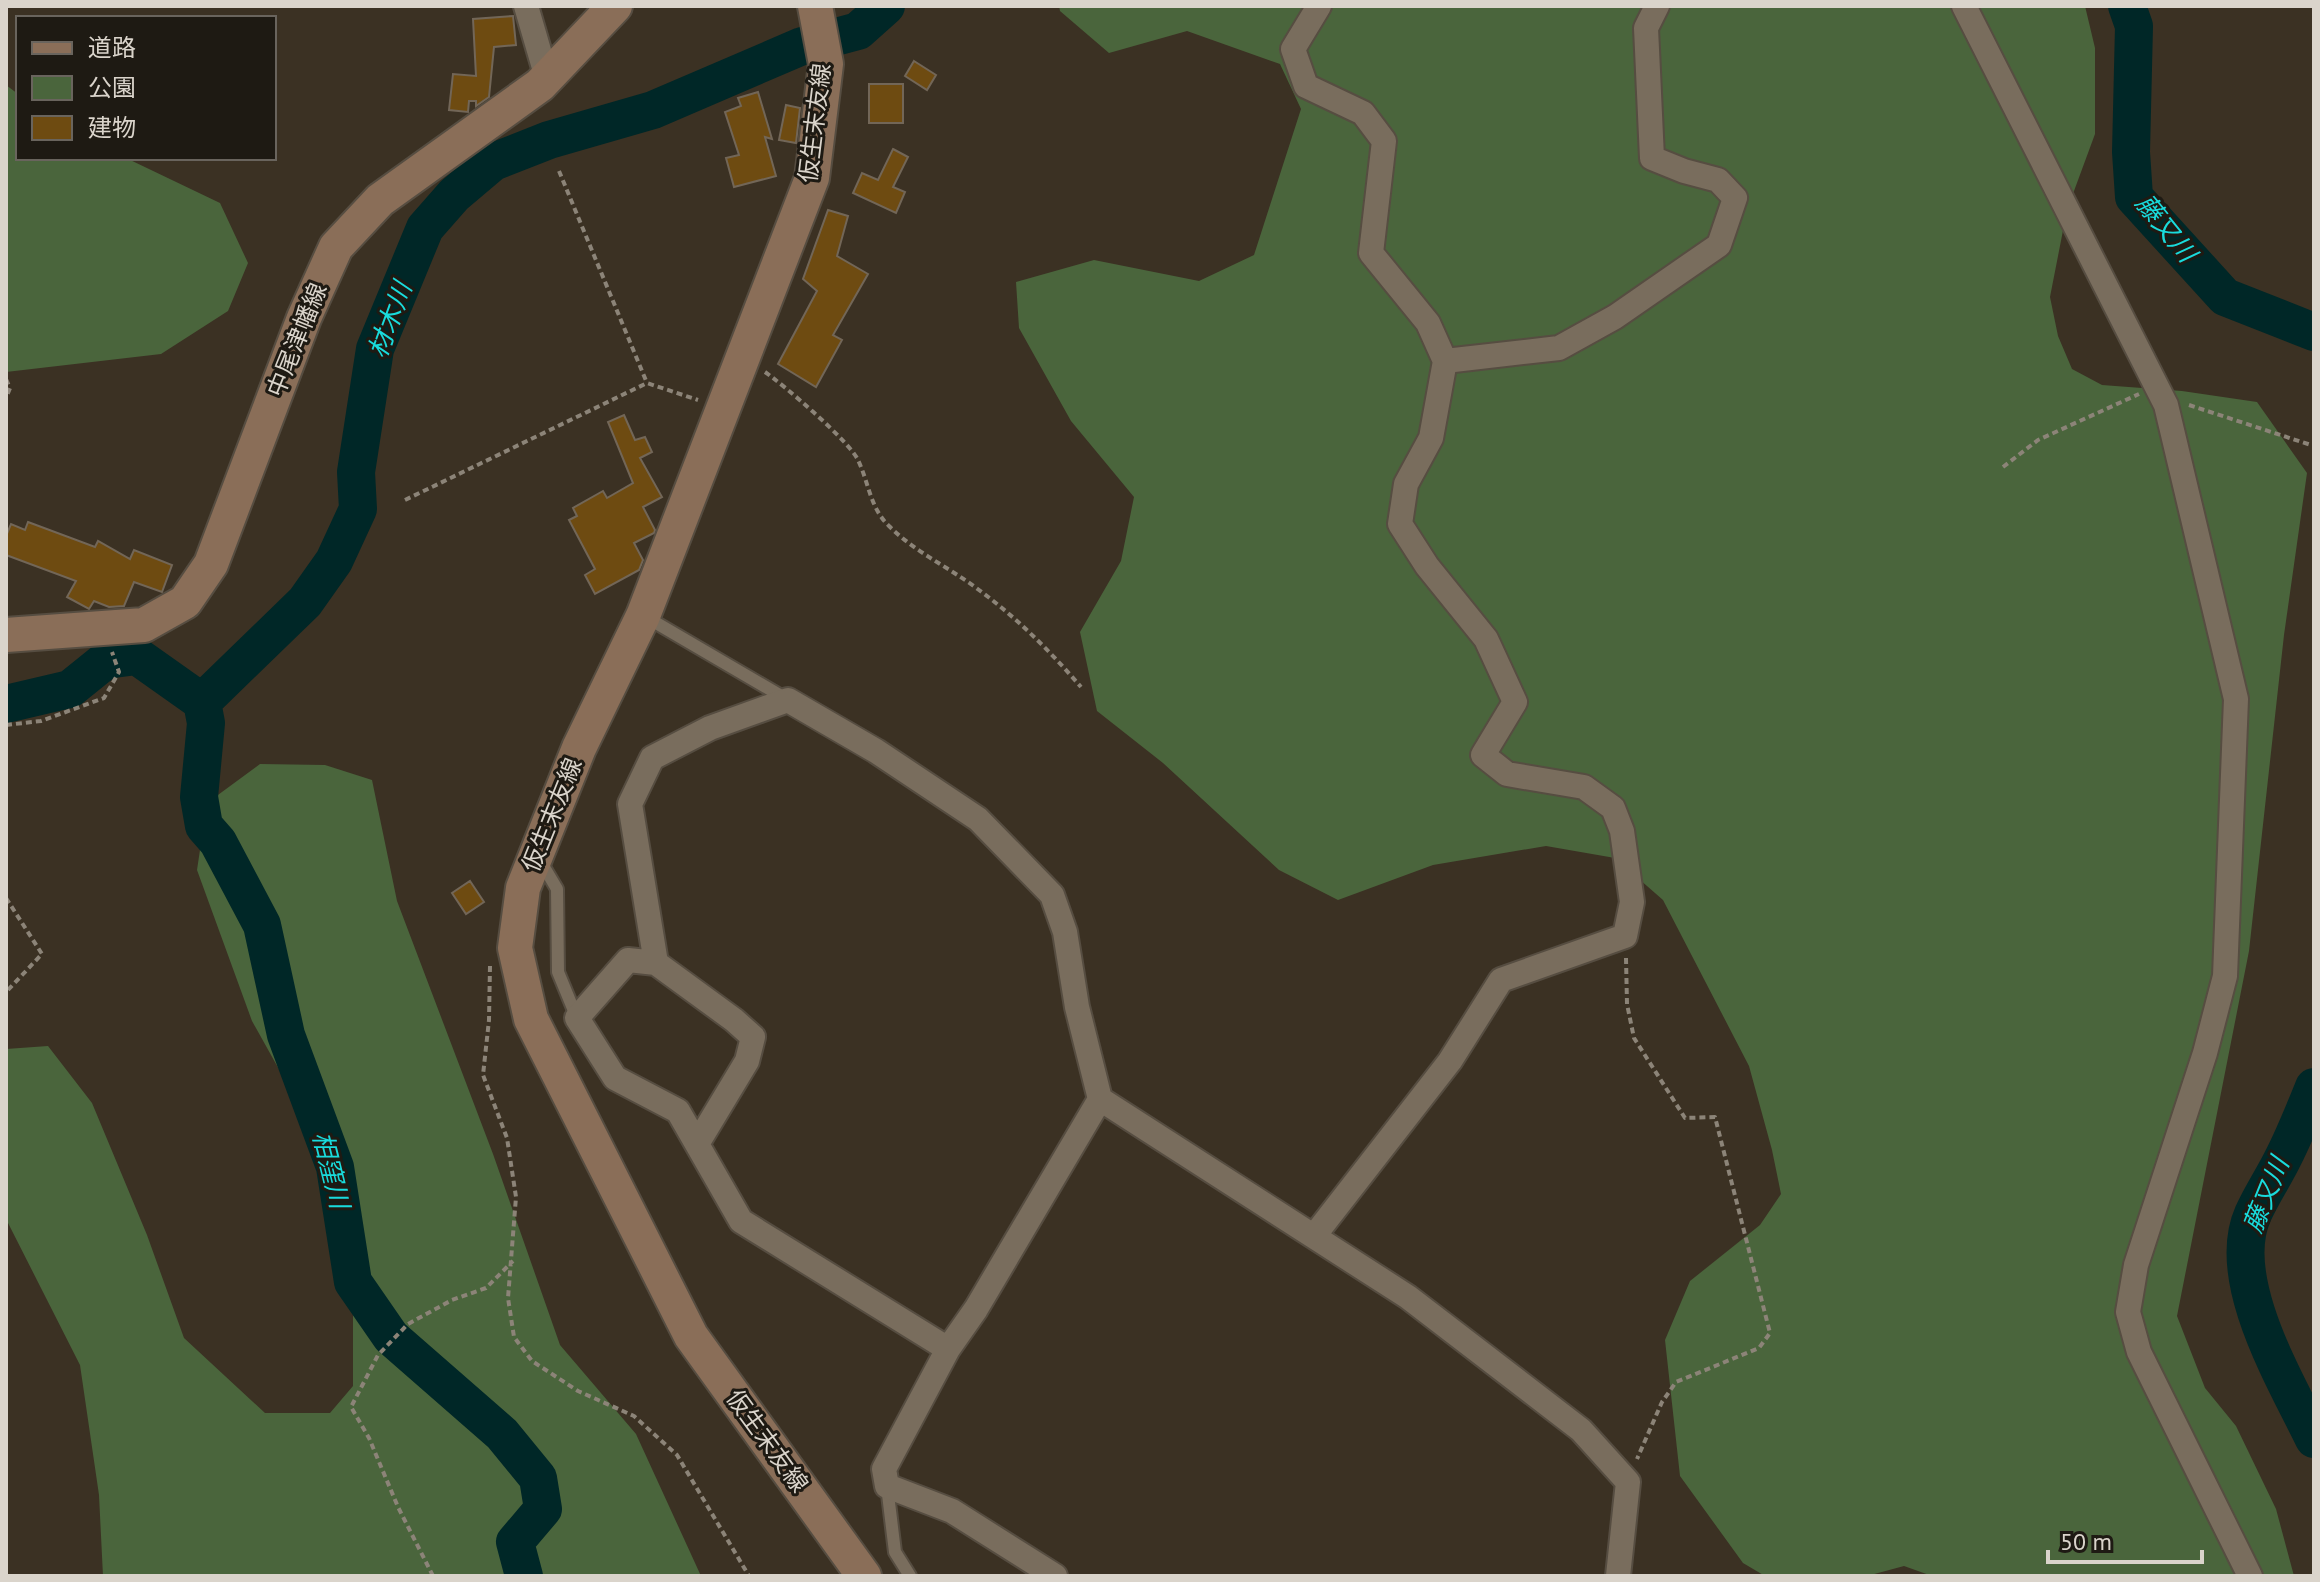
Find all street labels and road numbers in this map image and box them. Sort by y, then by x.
street label: 仮生末友線 [792,61,837,184]
street label: 中尾津幡線 [260,278,333,401]
street label: 仮生末友線 [515,753,588,876]
street label: 仮生末友線 [720,1383,815,1498]

